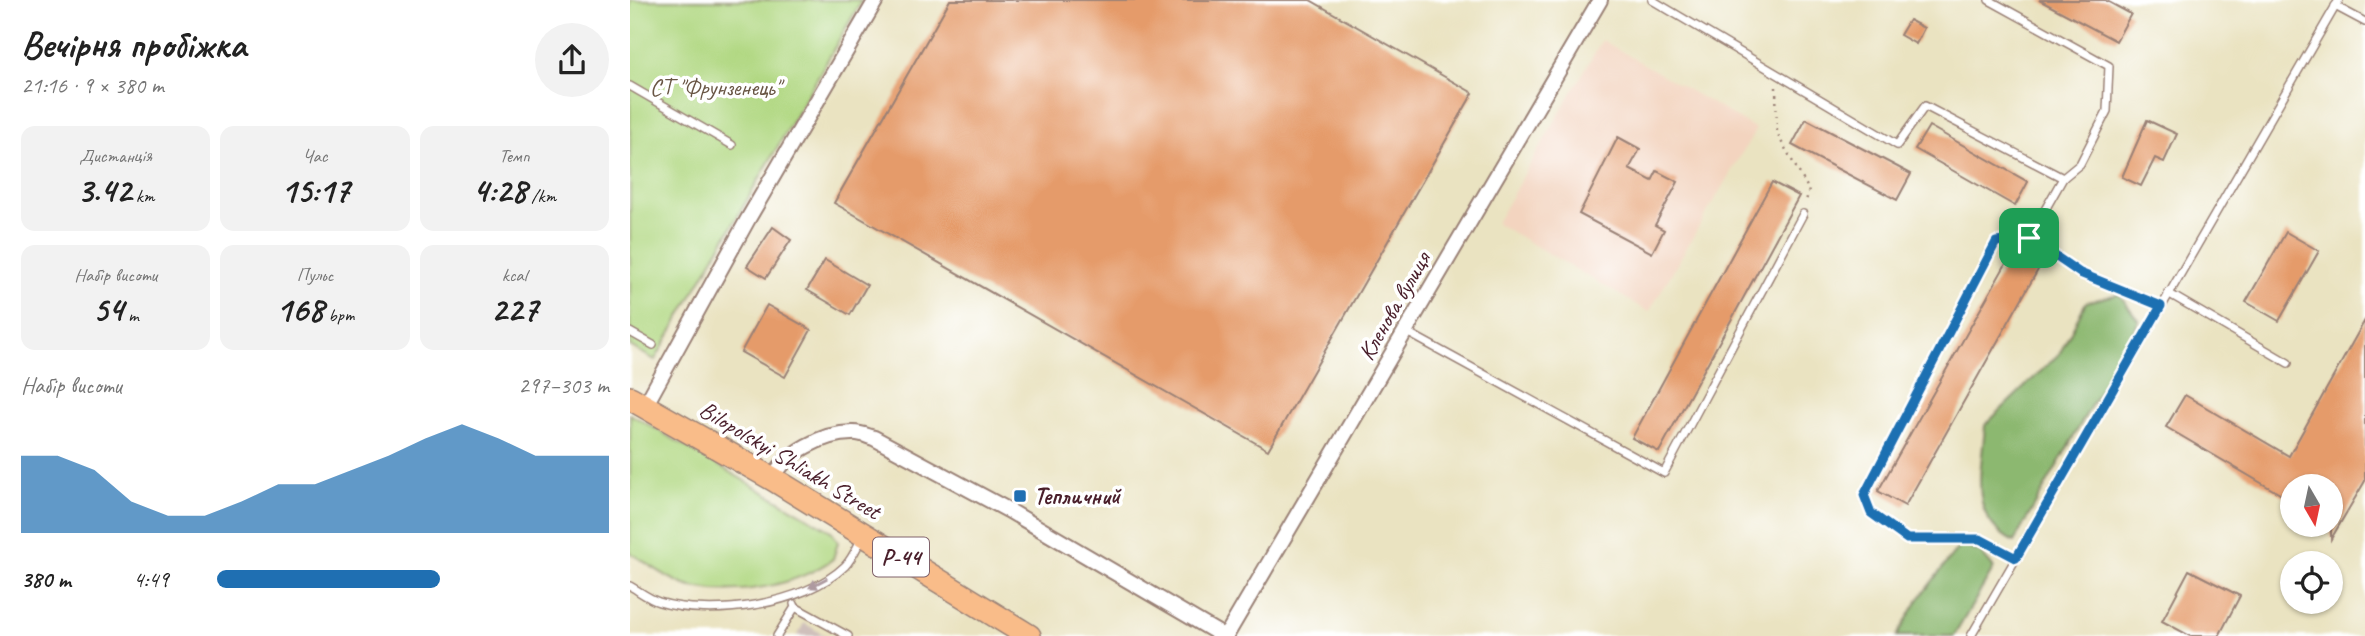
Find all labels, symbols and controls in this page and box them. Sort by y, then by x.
text: Вечірня пробіжка [21,21,246,68]
button: share [535,23,609,97]
text: 21:16 · 9 × 380 m [21,71,164,100]
park label: СТ "Фрунзенець" [650,72,785,102]
text: Дистанція [79,144,152,168]
text: Час [302,144,328,168]
text: Темп [499,144,530,168]
text: 3.42 [77,168,131,213]
text: 15:17 [280,168,350,213]
text: 4:28 [473,168,527,213]
text: km [131,184,154,208]
text: /km [527,184,556,208]
pin [1999,208,2059,268]
icon: arrive [2010,219,2048,257]
street label: Кленова вулиця [1351,245,1438,366]
text: Набір висоти [74,263,157,287]
text: Пульс [297,263,333,287]
text: kcal [502,263,527,287]
text: 54 [93,287,124,332]
text: 168 [276,287,324,332]
text: 227 [491,287,538,332]
text: m [124,303,139,327]
text: bpm [324,303,354,327]
text: Набір висоти [21,371,121,400]
text: 297–303 m [518,371,609,400]
street label: Bilopolskyi Shliakh Street [694,394,888,527]
north arrow [2280,474,2343,537]
map controls [2280,474,2343,614]
place label: Тепличний [1034,481,1122,511]
marker: Тепличний [1012,488,1028,504]
road number: Р-44 [873,538,929,576]
button: locate [2280,551,2343,614]
text: 380 m [21,565,71,594]
text: 4:49 [133,565,169,594]
one-way arrow [809,577,828,589]

